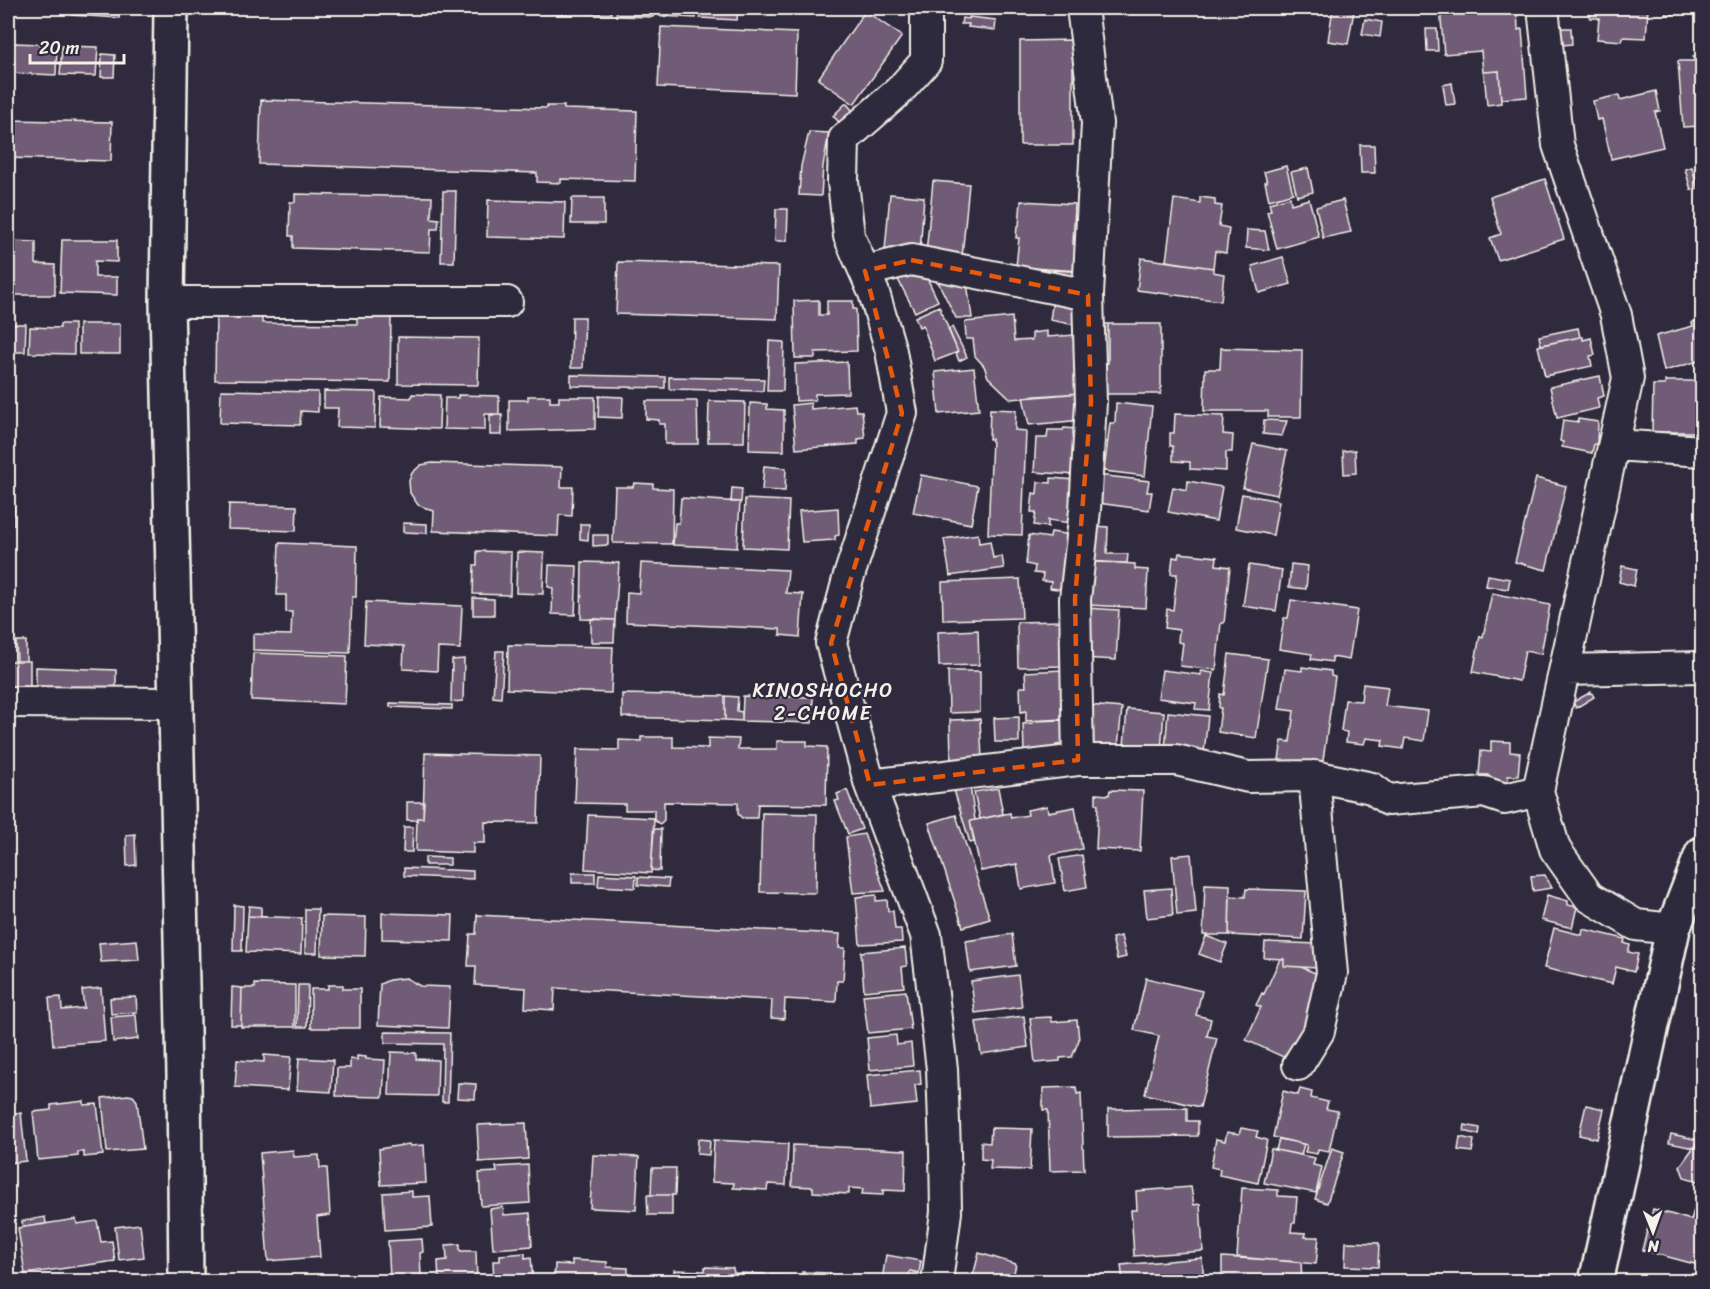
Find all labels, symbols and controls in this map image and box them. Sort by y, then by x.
scale bar [30,27,124,65]
text: 20 m [39,32,79,64]
district label: KINOSHOCHO 2-CHOME [752,673,894,731]
north arrow [1623,1202,1683,1262]
text: N [1647,1232,1660,1261]

